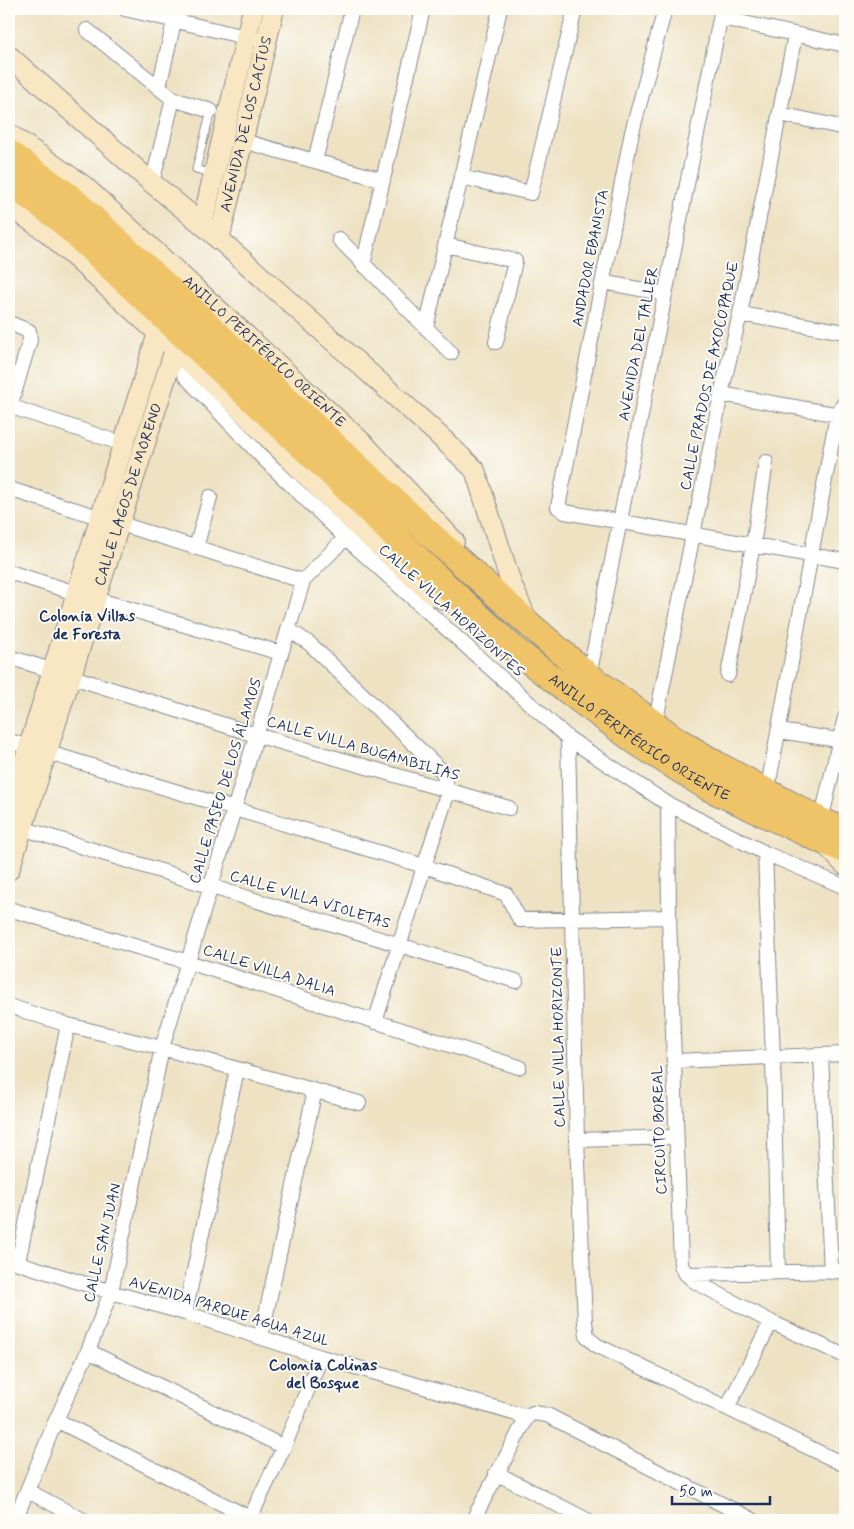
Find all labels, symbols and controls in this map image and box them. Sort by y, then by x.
street label: AVENIDA DE LOS CACTUS [216,34,277,214]
street label: ANDADOR EBANISTA [568,188,614,328]
street label: CALLE PRADOS DE AXOCOPAQUE [676,259,744,492]
street label: AVENIDA DEL TALLER [614,265,664,423]
street label: ANILLO PERIFÉRICO ORIENTE [178,272,350,432]
street label: CALLE LAGOS DE MORENO [90,401,167,588]
street label: CALLE VILLA HORIZONTES [374,540,529,682]
district label: Colonia Villas de Foresta [39,606,136,645]
street label: ANILLO PERIFÉRICO ORIENTE [544,669,733,806]
street label: CALLE PASEO DE LOS ÁLAMOS [184,675,267,886]
street label: CALLE VILLA BUGAMBILIAS [264,712,462,786]
street label: CALLE VILLA VIOLETAS [227,866,393,934]
street label: CALLE VILLA DALIA [200,940,338,1002]
street label: CALLE VILLA HORIZONTE [547,946,571,1128]
street label: CIRCUITO BOREAL [648,1064,672,1195]
street label: CALLE SAN JUAN [80,1181,126,1305]
street label: AVENIDA PARQUE AGUA AZUL [127,1272,332,1352]
district label: Colonia Colinas del Bosque [269,1355,377,1394]
scale bar [672,1474,769,1506]
text: 50 m [679,1482,713,1502]

